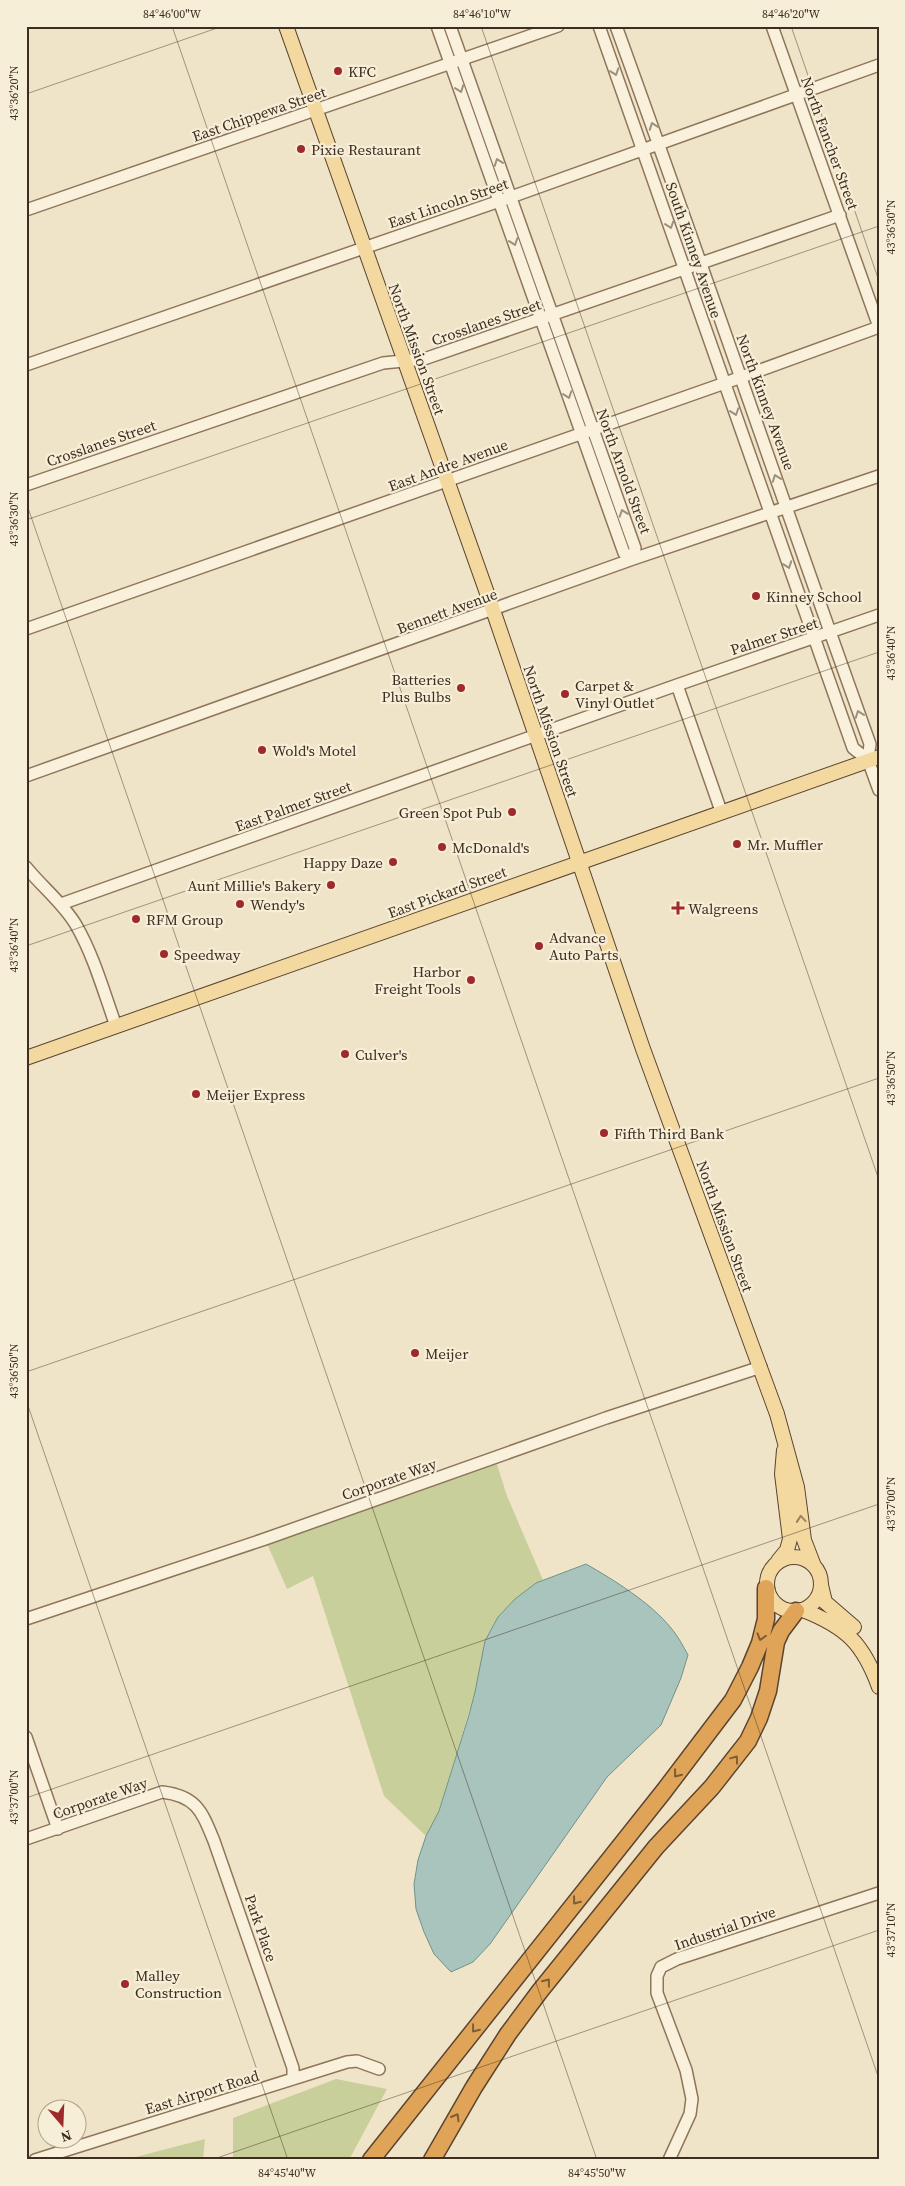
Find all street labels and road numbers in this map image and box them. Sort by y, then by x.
street label: North Fancher Street [796,74,864,213]
street label: East Chippewa Street [189,81,329,147]
street label: East Lincoln Street [385,173,511,233]
street label: South Kinney Avenue [661,179,727,321]
street label: North Mission Street [384,280,451,418]
street label: Crosslanes Street [429,293,544,351]
street label: North Kinney Avenue [732,331,801,473]
street label: North Arnold Street [592,405,656,537]
street label: Crosslanes Street [44,414,159,472]
street label: East Andre Avenue [385,434,511,496]
street label: Bennett Avenue [394,583,501,639]
street label: Palmer Street [728,612,820,660]
street label: North Mission Street [519,662,583,800]
street label: East Palmer Street [232,775,354,837]
street label: East Pickard Street [385,861,509,923]
street label: North Mission Street [692,1157,759,1295]
street label: Corporate Way [339,1453,439,1505]
street label: Corporate Way [50,1772,150,1824]
street label: Park Place [240,1891,282,1965]
street label: Industrial Drive [672,1901,779,1955]
street label: East Airport Road [142,2065,262,2119]

